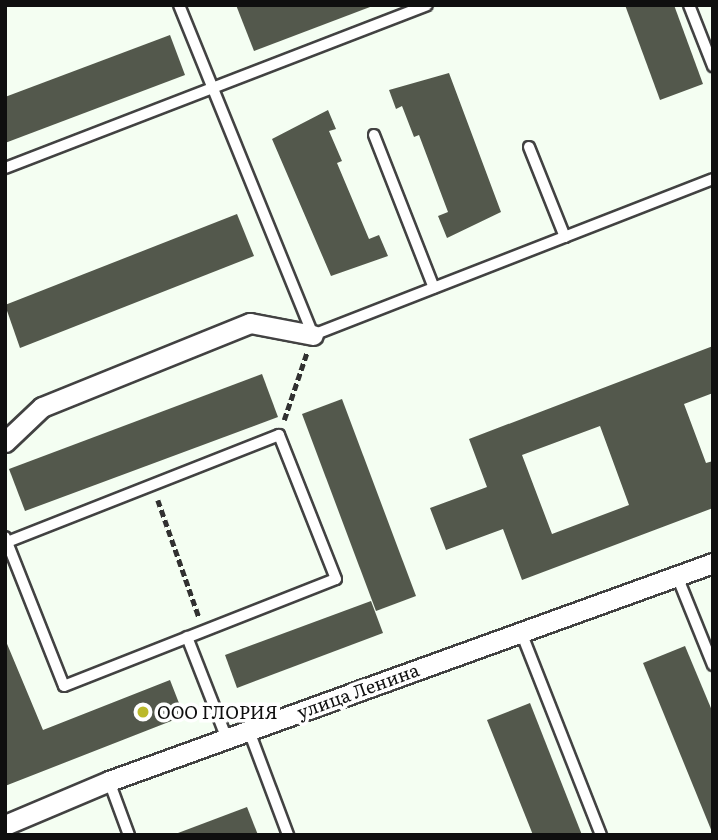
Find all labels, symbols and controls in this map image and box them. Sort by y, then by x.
street label: улица Ленина [294,659,422,723]
place label: ООО ГЛОРИЯ [157,701,278,723]
marker: ООО ГЛОРИЯ [135,704,151,720]

